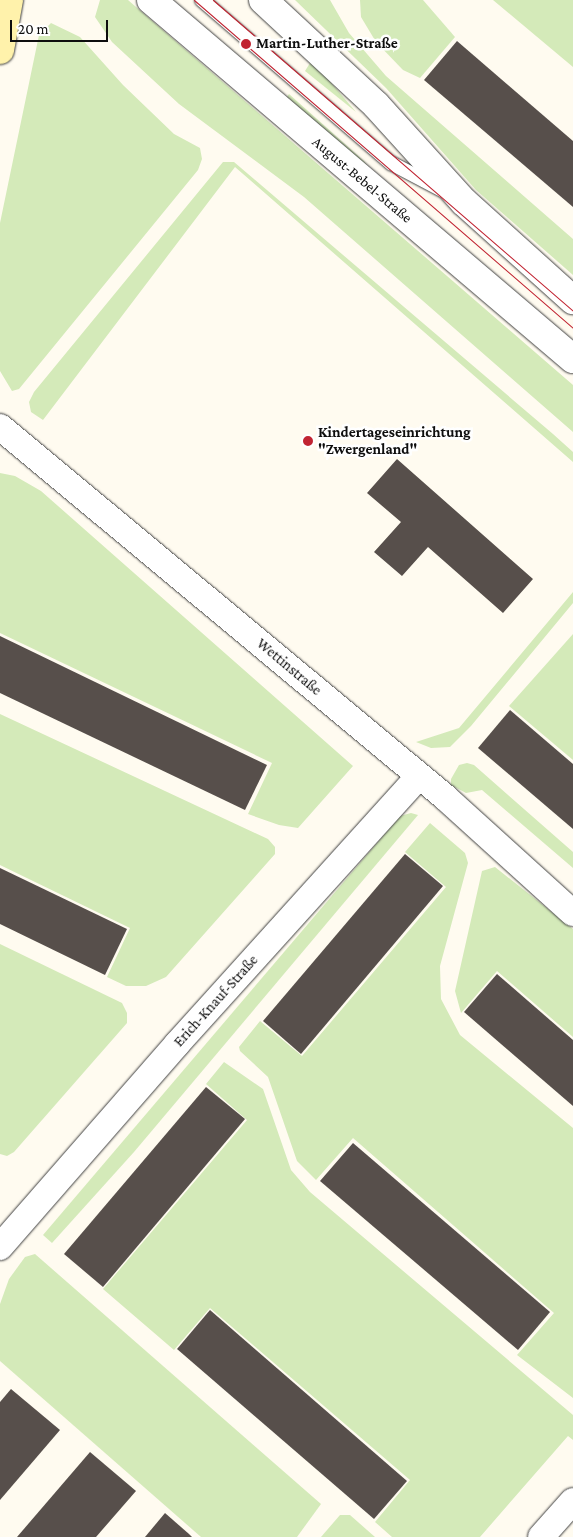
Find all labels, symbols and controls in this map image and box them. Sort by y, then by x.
scale bar [12,10,110,42]
text: 20 m [18,21,49,37]
place label: Martin-Luther-Straße [256,35,398,53]
marker: Martin-Luther-Straße [240,38,252,50]
street label: August-Bebel-Straße [308,133,416,227]
place label: Kindertageseinrichtung "Zwergenland" [318,423,471,458]
marker: Kindertageseinrichtung "Zwergenland" [302,435,314,447]
street label: Wettinstraße [253,635,325,699]
street label: Erich-Knauf-Straße [170,951,262,1051]

